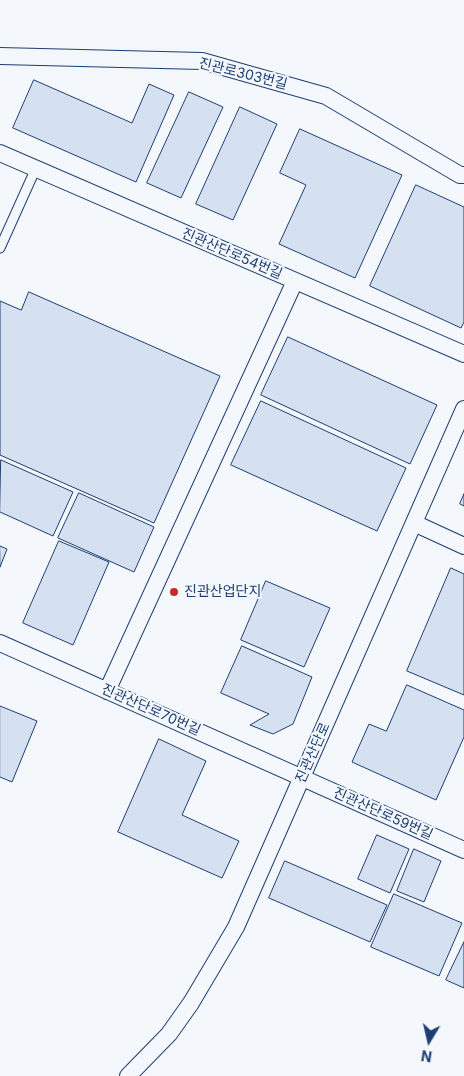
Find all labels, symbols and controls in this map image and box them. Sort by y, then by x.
street label: 진관로303번길 [197,55,289,93]
street label: 진관산단로54번길 [179,225,285,283]
place label: 진관산업단지 [184,584,261,600]
marker: 진관산업단지 [168,586,180,598]
street label: 진관산단로70번길 [99,681,203,739]
street label: 진관산단로 [292,720,334,786]
street label: 진관산단로59번길 [331,784,435,844]
north arrow [404,1016,454,1066]
text: N [420,1047,433,1066]

